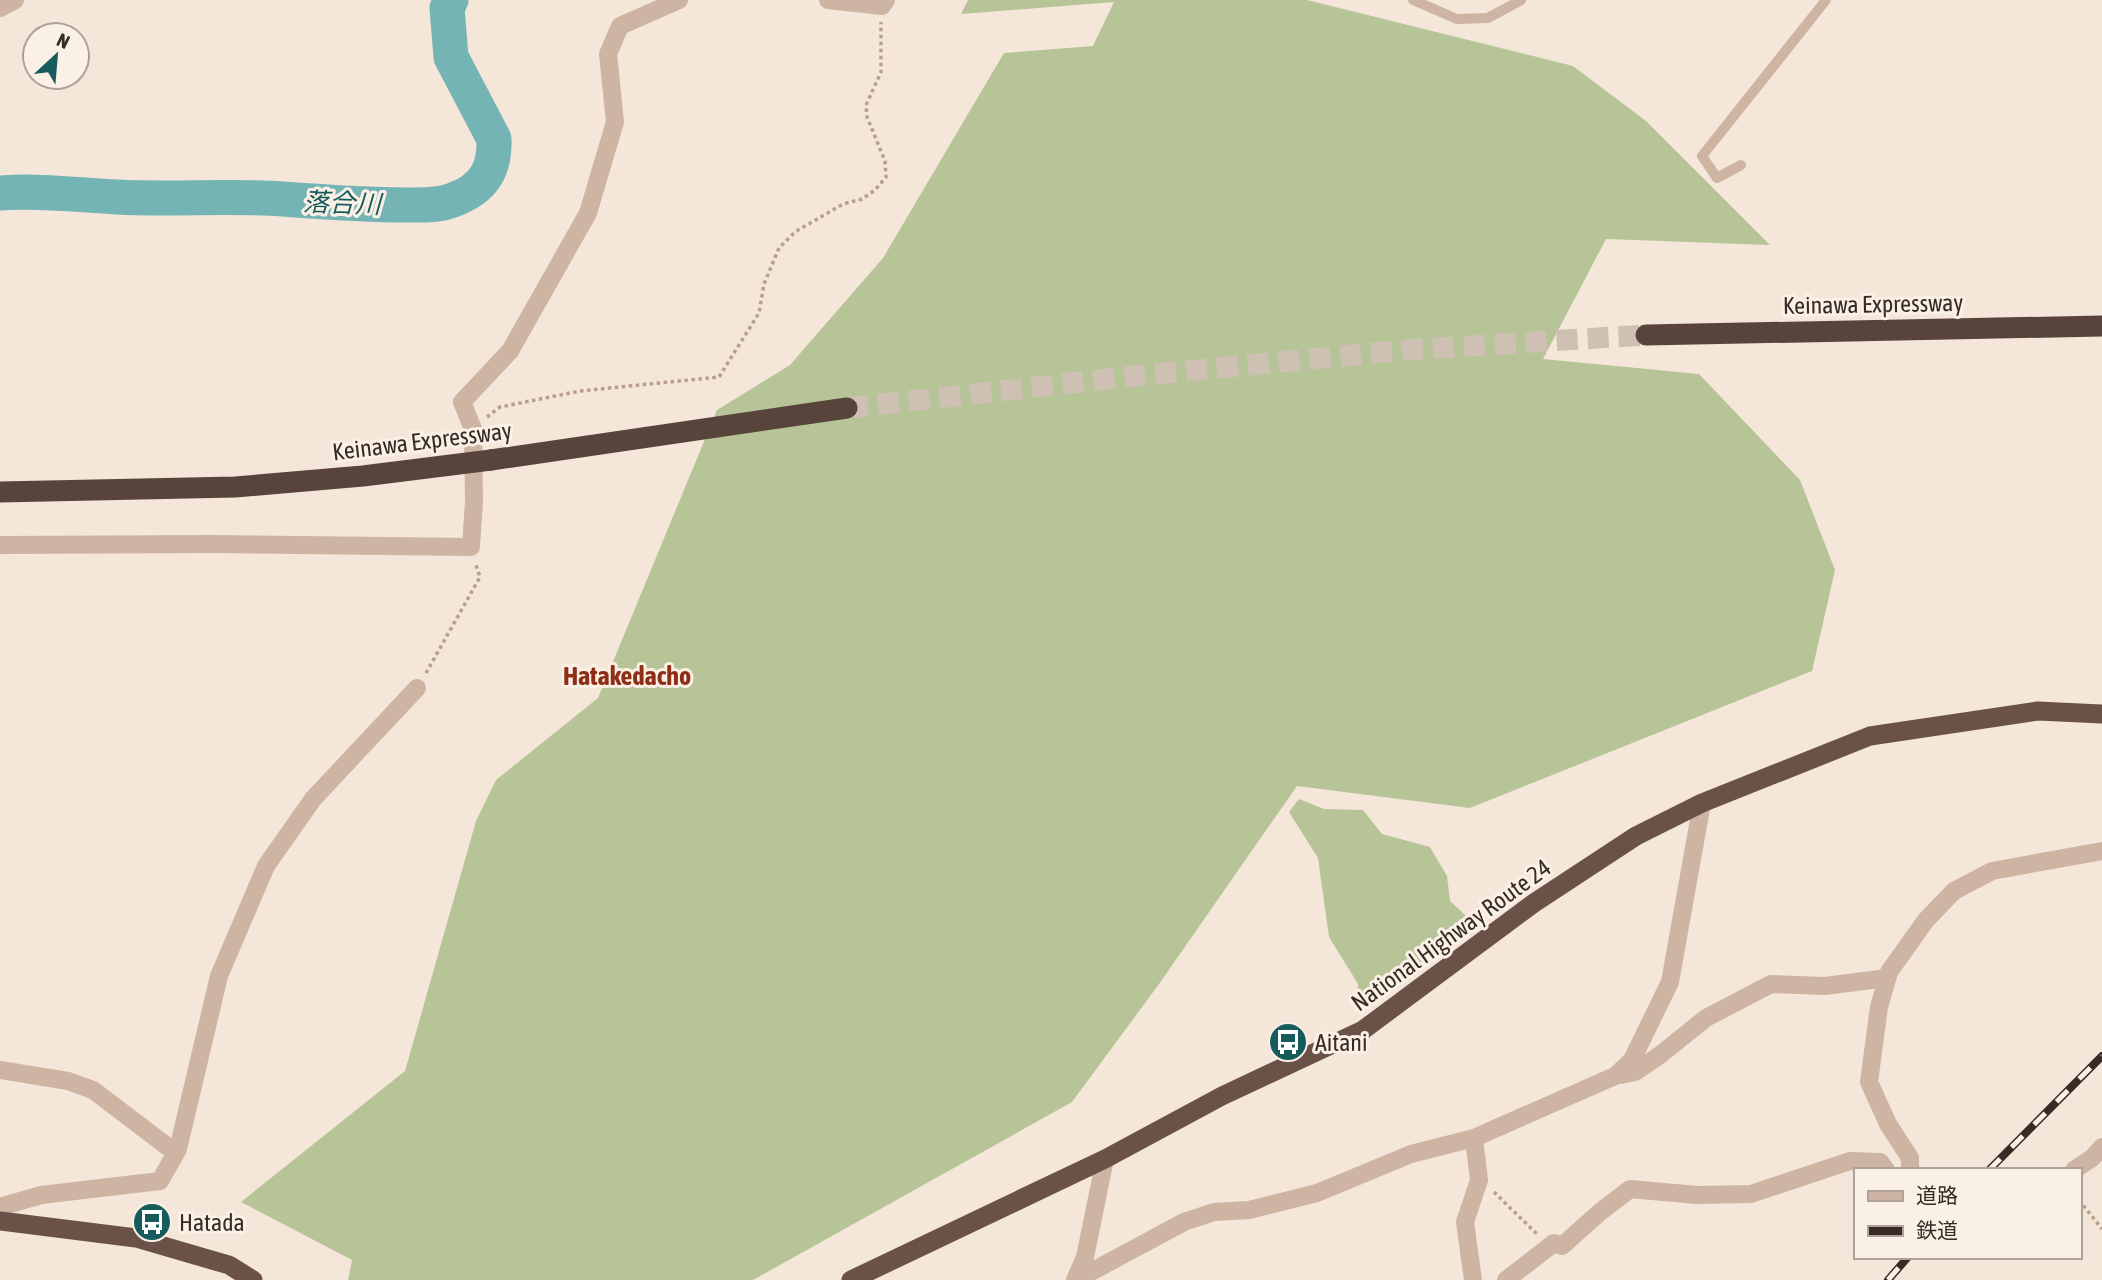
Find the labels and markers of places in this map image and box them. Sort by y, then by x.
bus stop icon: Aitani [1267,1021,1309,1063]
place label: Aitani [1315,1029,1368,1056]
bus stop icon: Hatada [131,1201,173,1243]
place label: Hatada [179,1209,245,1236]

